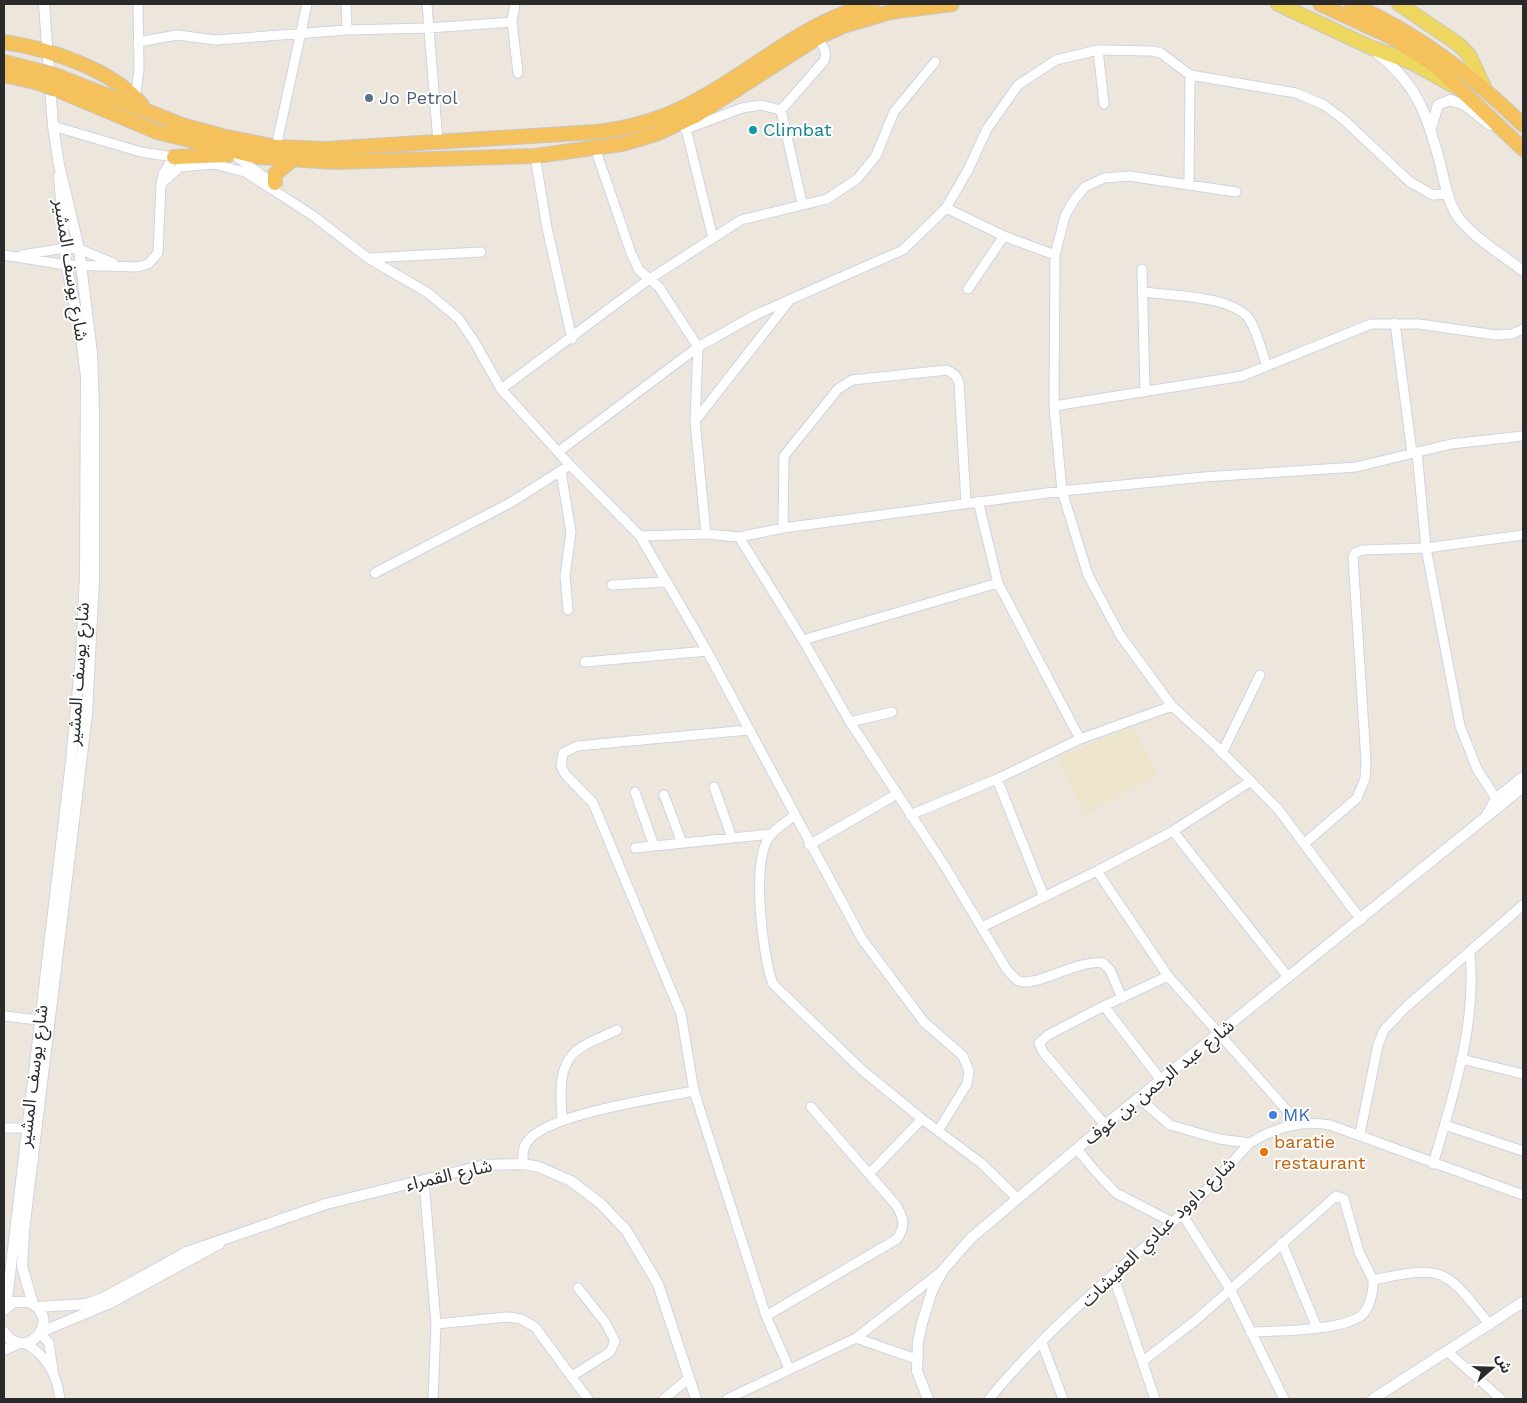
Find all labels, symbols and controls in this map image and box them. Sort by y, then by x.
place label: Jo Petrol [379,87,458,108]
marker: Jo Petrol [363,92,375,104]
place label: Climbat [763,119,832,140]
marker: Climbat [747,124,759,136]
street label: شارع يوسف المشير [46,196,93,343]
street label: شارع يوسف المشير [62,602,97,748]
street label: شارع يوسف المشير [13,1003,56,1150]
street label: شارع عبد الرحمن بن عوف [1079,1015,1241,1152]
place label: MK [1283,1104,1310,1125]
marker: MK [1267,1109,1279,1121]
place label: baratie restaurant [1274,1131,1366,1173]
marker: baratie restaurant [1258,1146,1270,1158]
street label: شارع داوود عبادي العفيشات [1076,1152,1242,1314]
street label: شارع القمراء [404,1154,495,1199]
north arrow [1467,1343,1517,1393]
text: ش [1493,1352,1515,1375]

